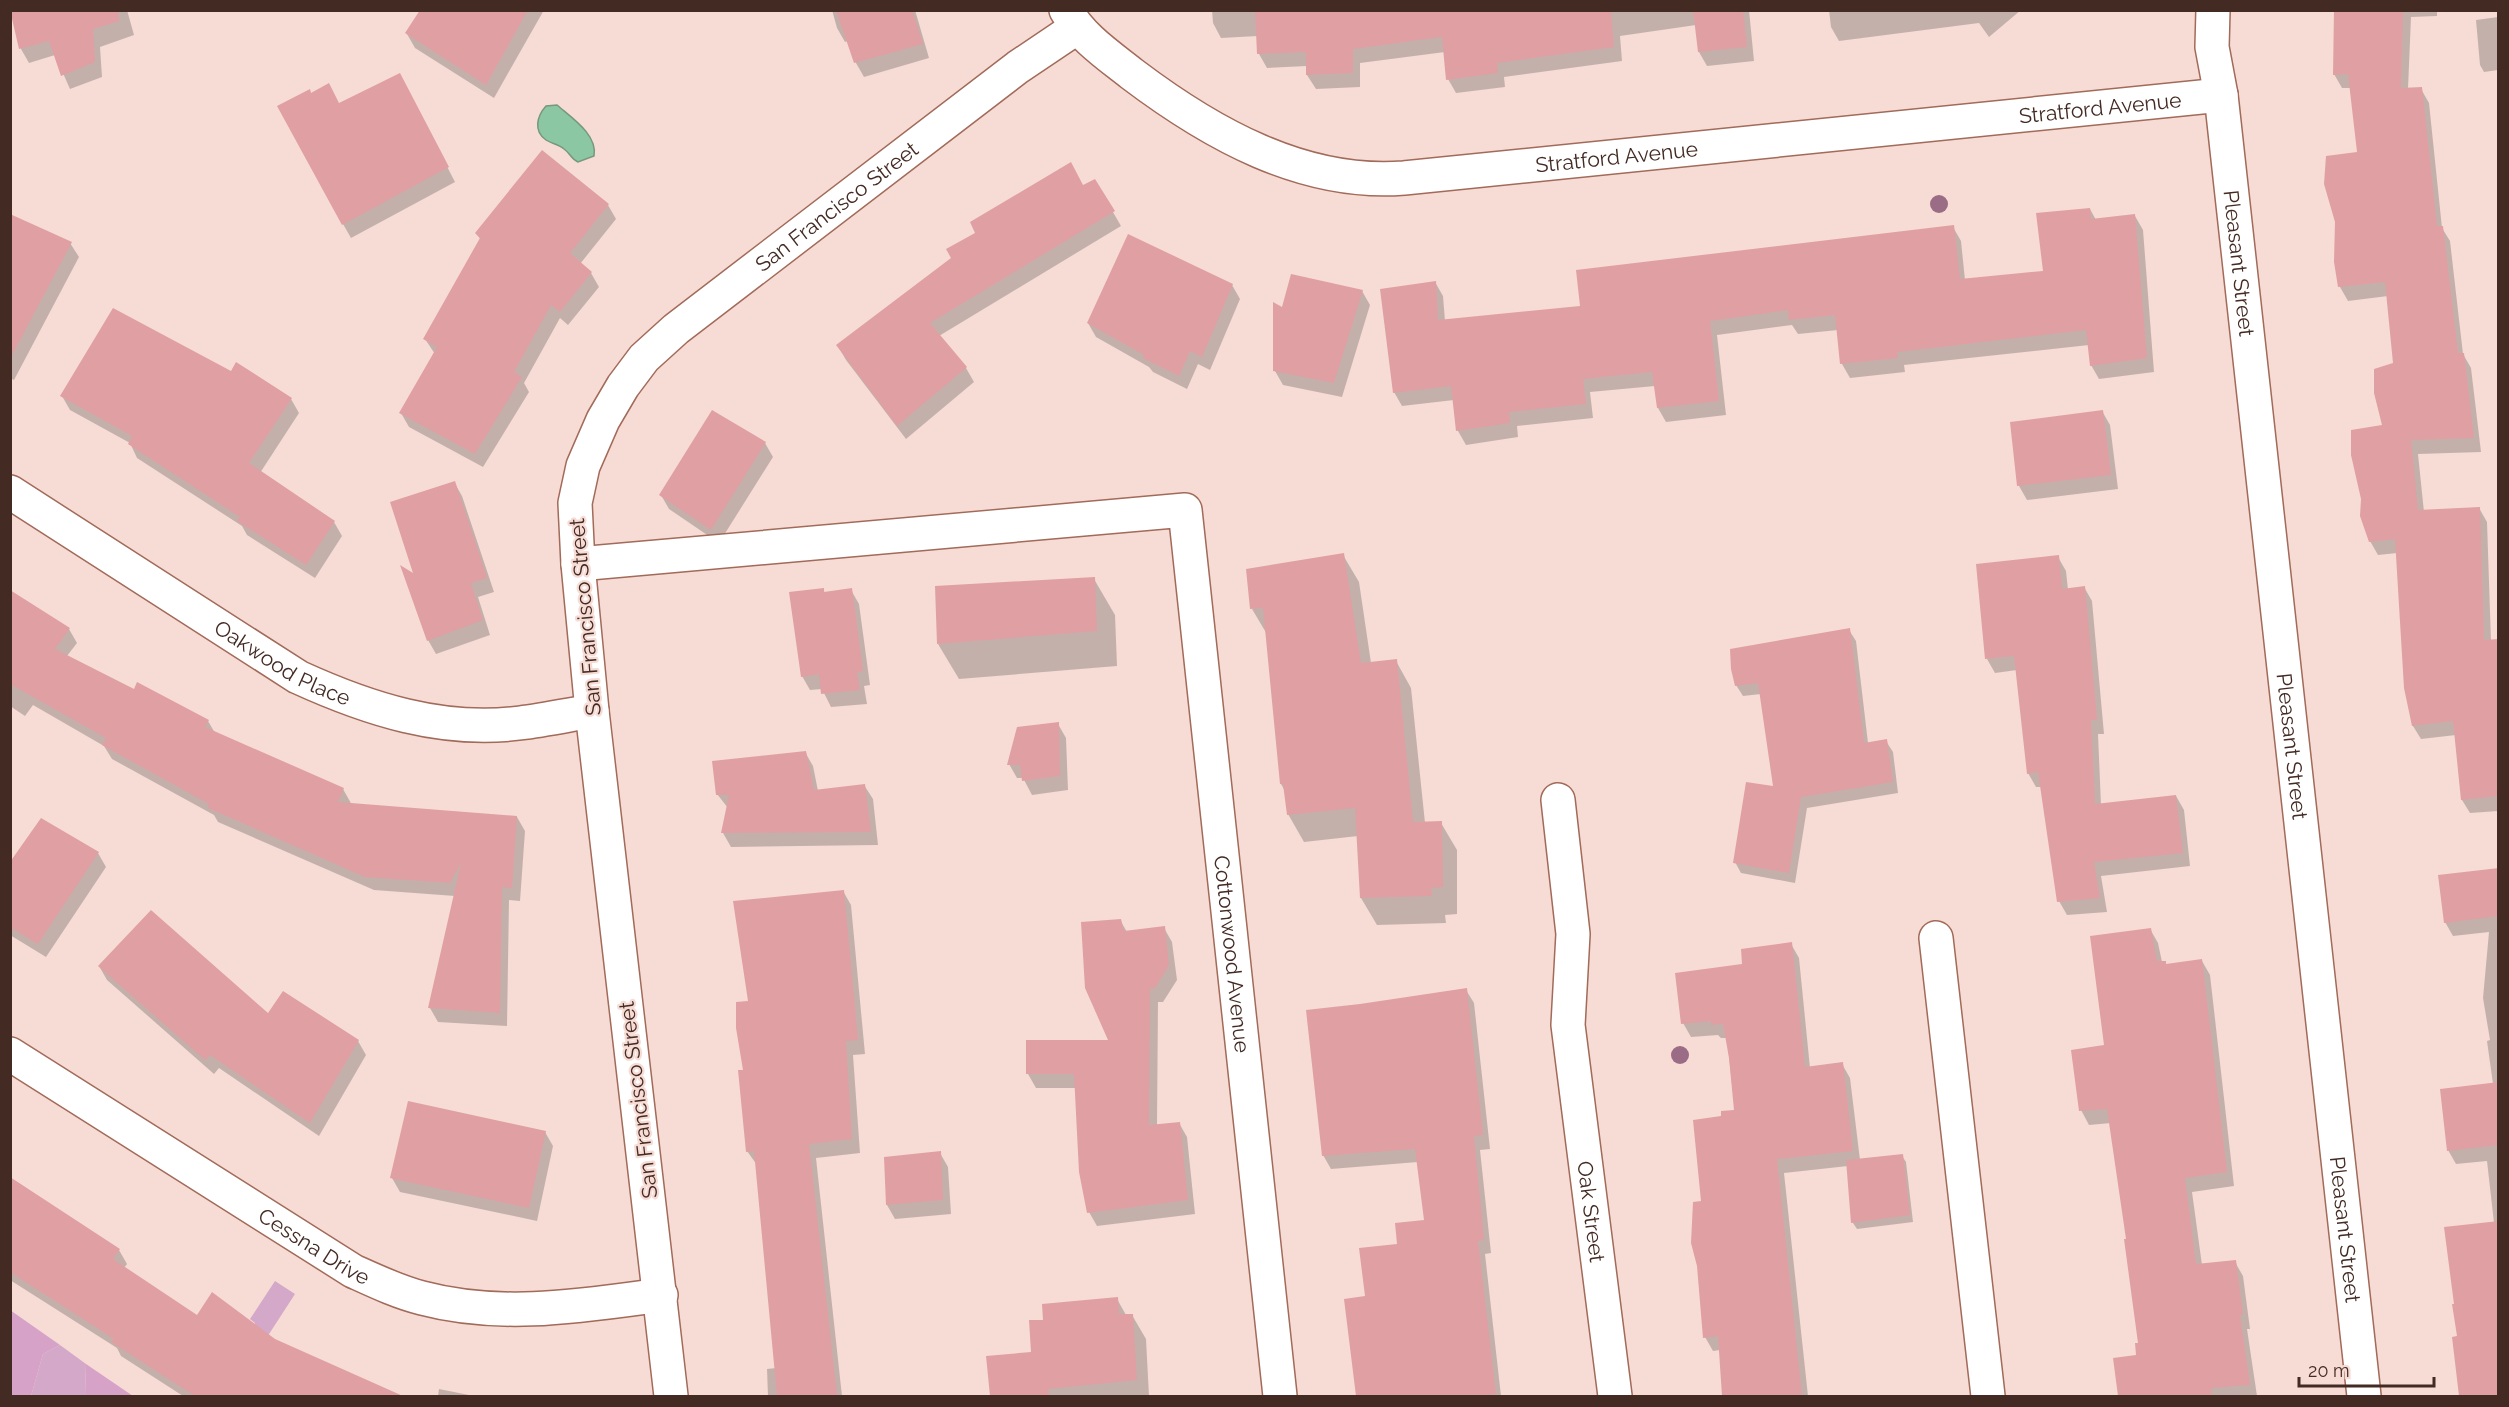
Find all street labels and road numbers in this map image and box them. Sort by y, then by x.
street label: Stratford Avenue [2018,87,2182,128]
street label: San Francisco Street [750,136,923,276]
street label: Stratford Avenue [1534,136,1699,177]
street label: Pleasant Street [2219,189,2260,338]
street label: San Francisco Street [564,517,606,717]
street label: Oakwood Place [210,614,354,710]
street label: Pleasant Street [2272,672,2313,821]
street label: Cottonwood Avenue [1210,854,1256,1054]
street label: San Francisco Street [614,1000,662,1200]
street label: Pleasant Street [2325,1155,2366,1304]
street label: Oak Street [1573,1159,1610,1264]
street label: Cessna Drive [254,1202,374,1289]

